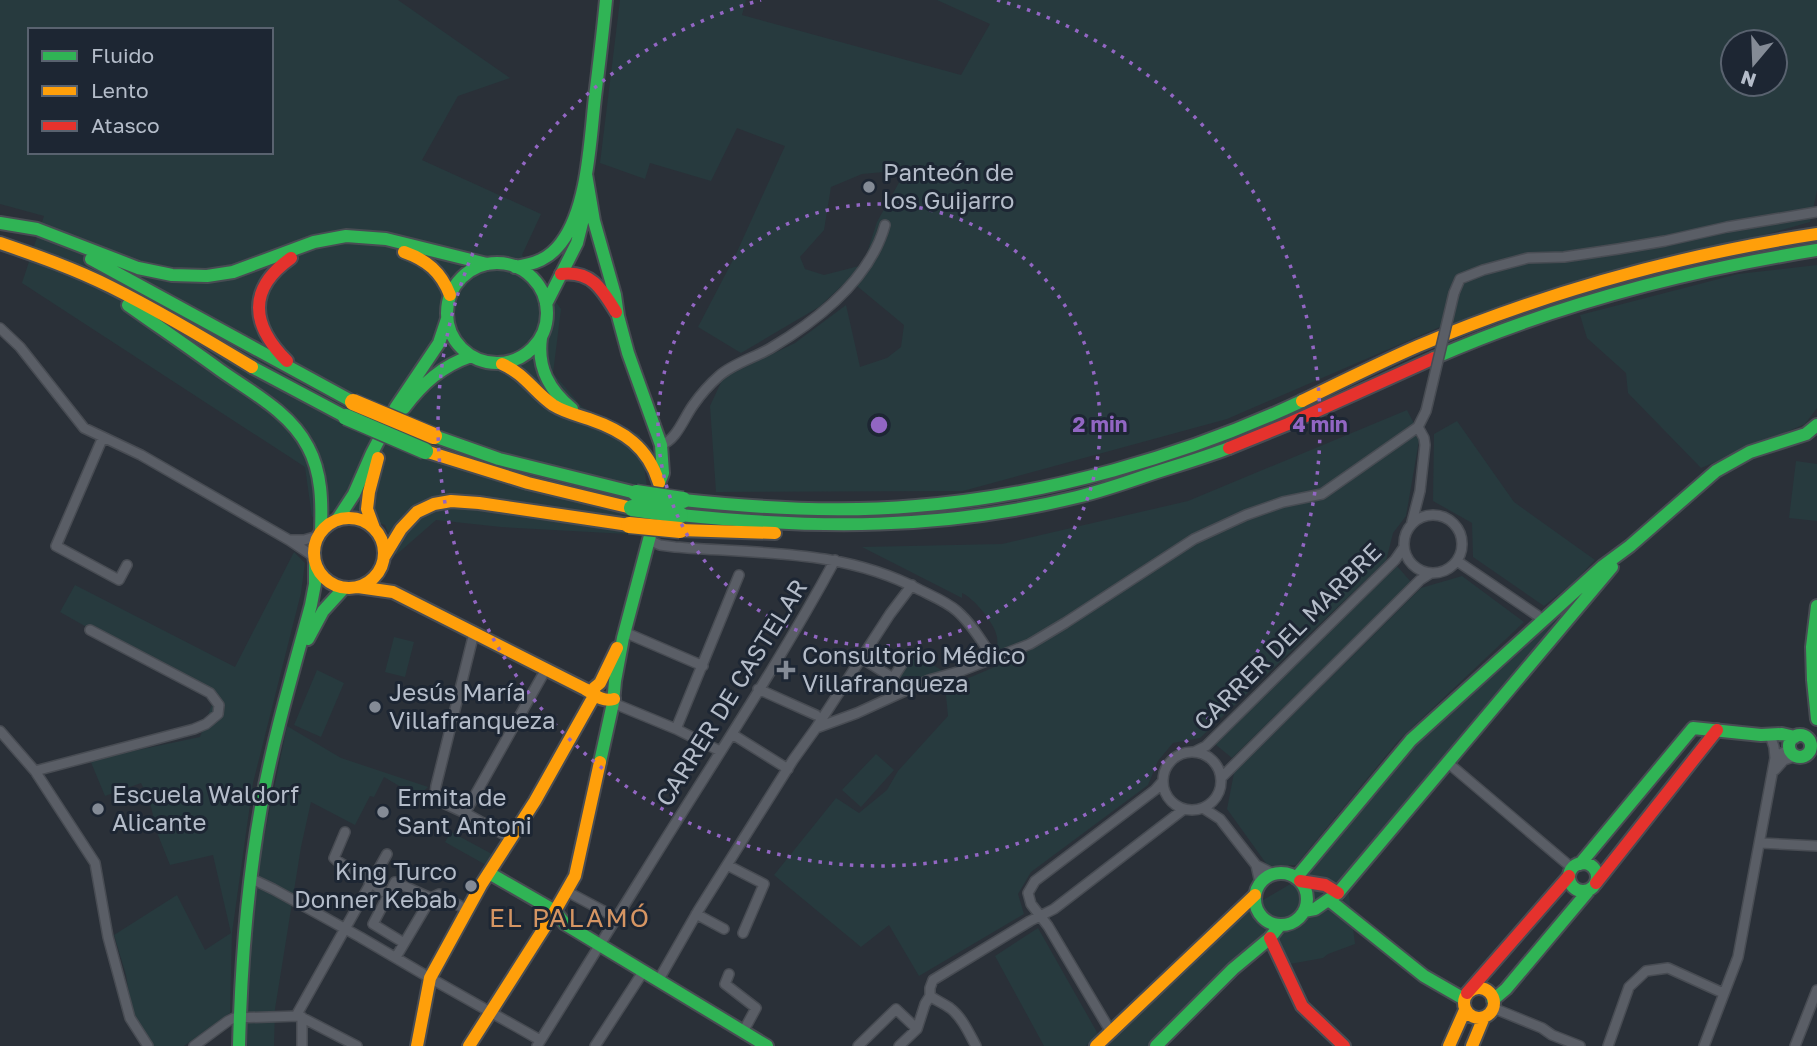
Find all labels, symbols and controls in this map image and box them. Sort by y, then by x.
legend [28,28,273,154]
north arrow [1719,28,1789,98]
text: Fluido [91,42,154,68]
text: N [1738,66,1759,93]
text: Lento [91,77,149,103]
text: Atasco [91,112,160,138]
place label: Panteón de los Guijarro [883,157,1014,214]
marker: Panteón de los Guijarro [861,179,877,195]
text: 2 min [1073,411,1127,437]
text: 4 min [1292,411,1348,437]
centre of rings [867,413,891,437]
street label: CARRER DEL MARBRE [1187,536,1387,736]
street label: CARRER DE CASTELAR [649,573,812,811]
place label: Consultorio Médico Villafranqueza [802,640,1025,697]
marker: Consultorio Médico Villafranqueza [776,660,796,680]
place label: Jesús María Villafranqueza [389,677,556,734]
marker: Jesús María Villafranqueza [367,699,383,715]
place label: Escuela Waldorf Alicante [112,779,299,836]
place label: Ermita de Sant Antoni [397,782,532,839]
marker: Escuela Waldorf Alicante [90,801,106,817]
marker: Ermita de Sant Antoni [375,804,391,820]
place label: King Turco Donner Kebab [294,856,457,913]
marker: King Turco Donner Kebab [463,878,479,894]
district label: EL PALAMÓ [489,902,651,933]

